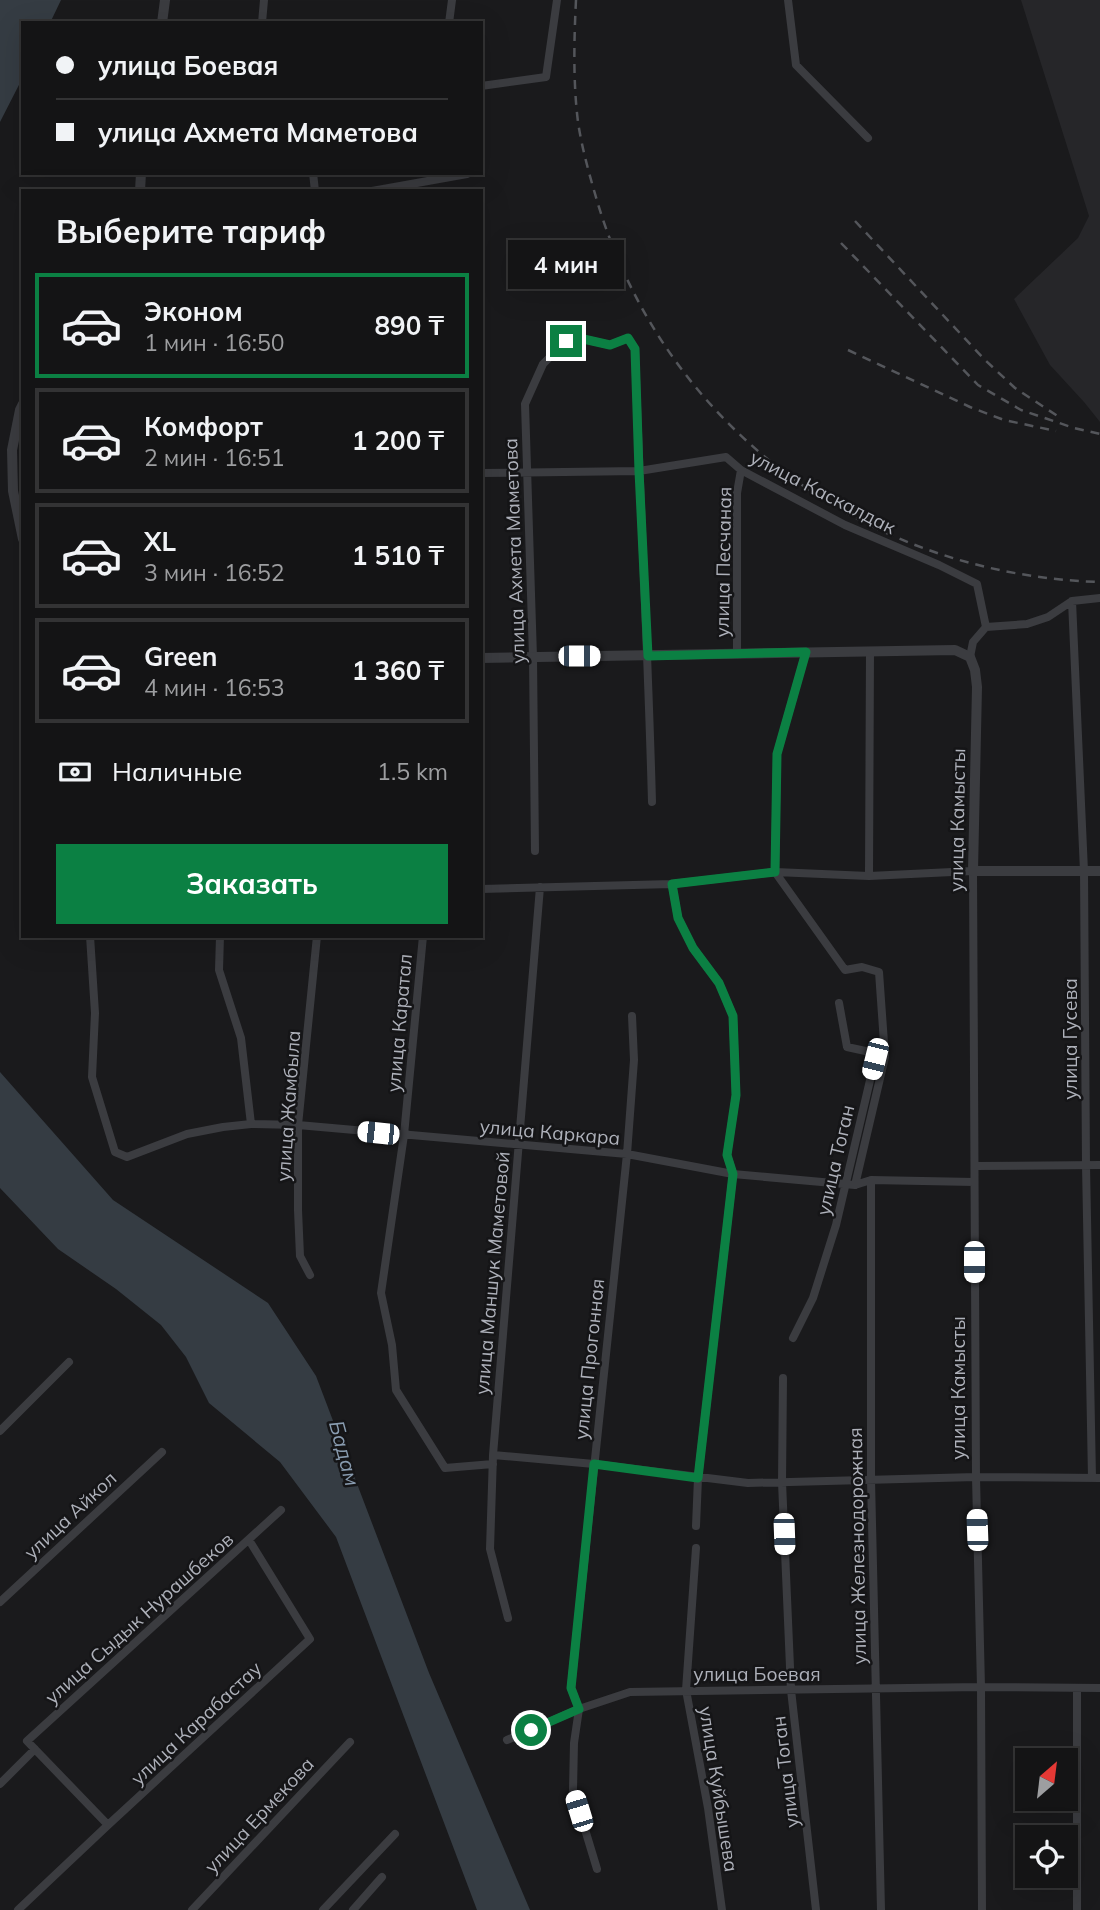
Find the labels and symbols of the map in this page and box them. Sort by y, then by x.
callout: 4 мин [508,240,624,288]
route end [550,325,582,357]
street label: улица Ахмета Маметова [498,438,530,664]
street label: улица Каскалдак [746,445,901,539]
street label: улица Песчаная [710,486,736,638]
car [559,646,601,667]
street label: улица Камысты [944,748,970,892]
street label: улица Каратал [381,953,417,1093]
street label: улица Гусева [1058,978,1082,1100]
street label: улица Жамбыла [271,1030,305,1182]
car [860,1036,891,1082]
street label: улица Тоган [811,1102,859,1218]
street label: улица Каркара [479,1114,621,1150]
car [357,1120,400,1146]
street label: улица Маншук Маметовой [469,1150,515,1396]
car [964,1241,985,1283]
street label: улица Прогонная [569,1277,609,1441]
street label: улица Камысты [946,1316,970,1460]
water label: Бадам [324,1417,366,1489]
street label: улица Железнодорожная [843,1427,871,1665]
street label: улица Айкол [19,1466,121,1564]
car [966,1509,989,1551]
car [773,1513,796,1555]
street label: улица Сыдык Нурашбеков [40,1527,238,1709]
street label: улица Карабастау [126,1656,266,1790]
street label: улица Боевая [693,1662,821,1686]
street label: улица Куйбышева [694,1704,744,1874]
route start [515,1714,547,1746]
street label: улица Тоган [766,1715,804,1829]
north arrow [1015,1748,1078,1811]
street label: улица Ермекова [199,1752,319,1878]
car [563,1788,596,1834]

